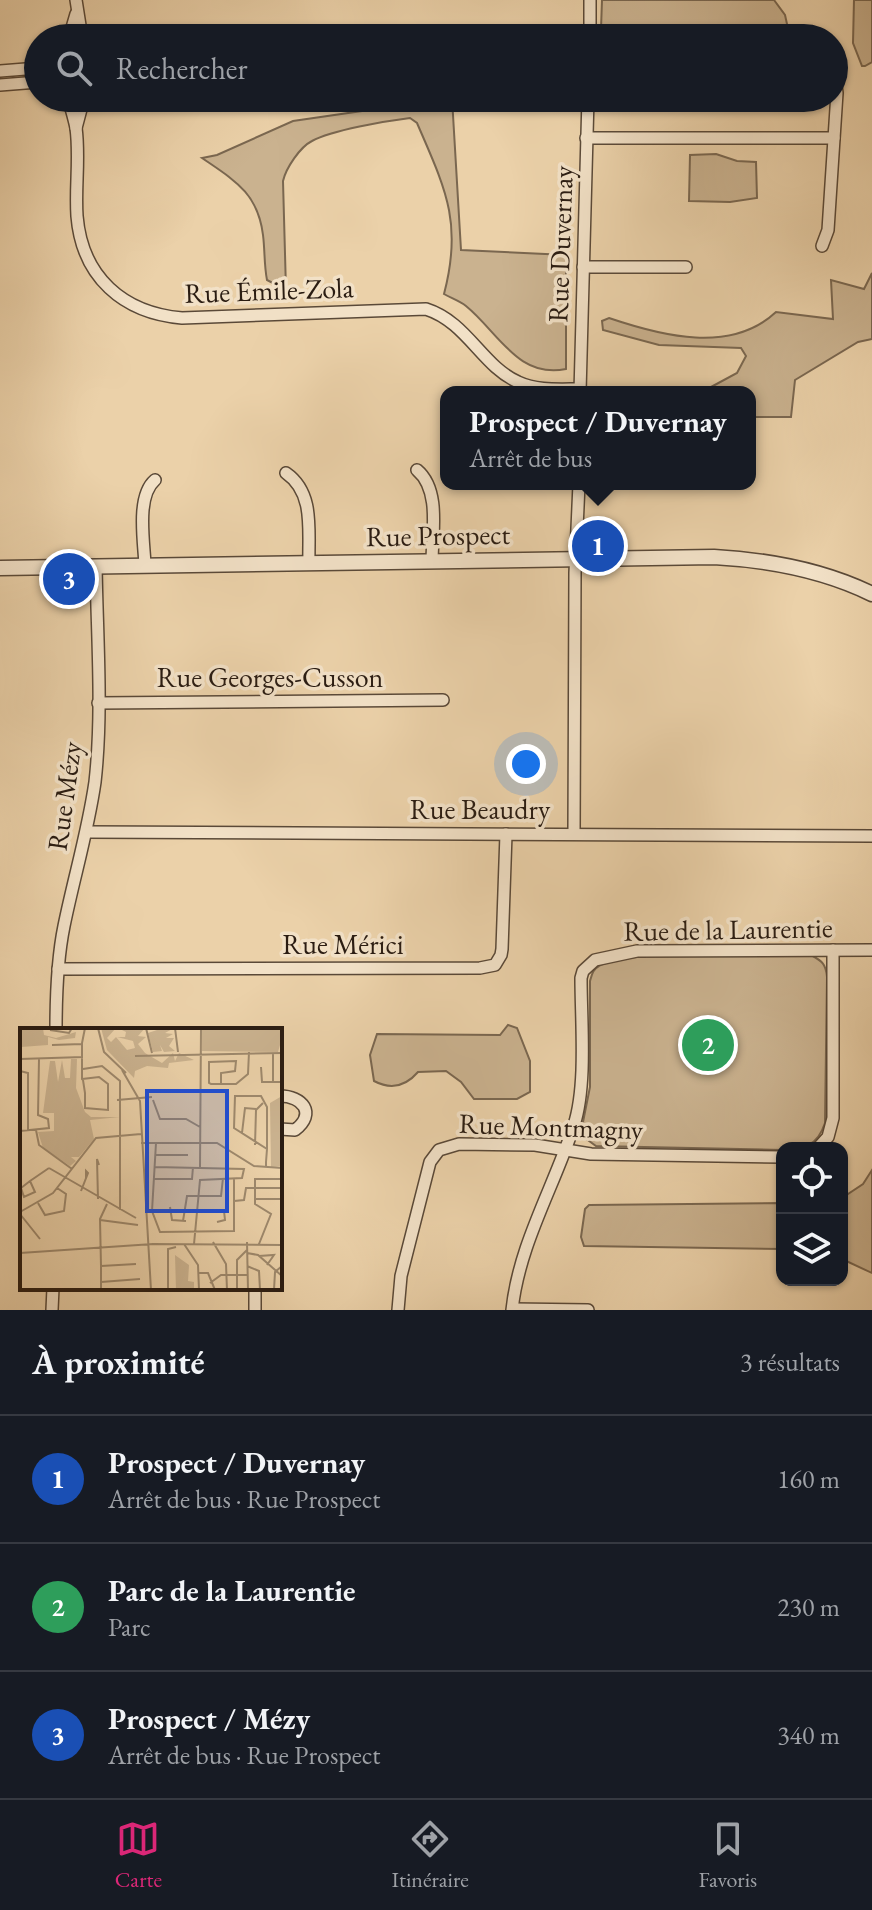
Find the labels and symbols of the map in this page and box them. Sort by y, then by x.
street label: Rue Duvernay [539,164,581,323]
street label: Rue Émile-Zola [184,269,355,311]
street label: Rue Prospect [366,516,511,554]
pin: 1 [572,516,624,576]
pin: 3 [43,549,95,609]
street label: Rue Georges-Cusson [157,659,384,695]
street label: Rue Mézy [39,738,90,853]
your location [506,744,546,784]
street label: Rue Beaudry [410,791,551,827]
street label: Rue de la Laurentie [623,909,833,949]
street label: Rue Mérici [282,926,404,962]
pin: 2 [682,1015,734,1075]
inset map [20,1028,282,1290]
street label: Rue Montmagny [458,1105,645,1147]

